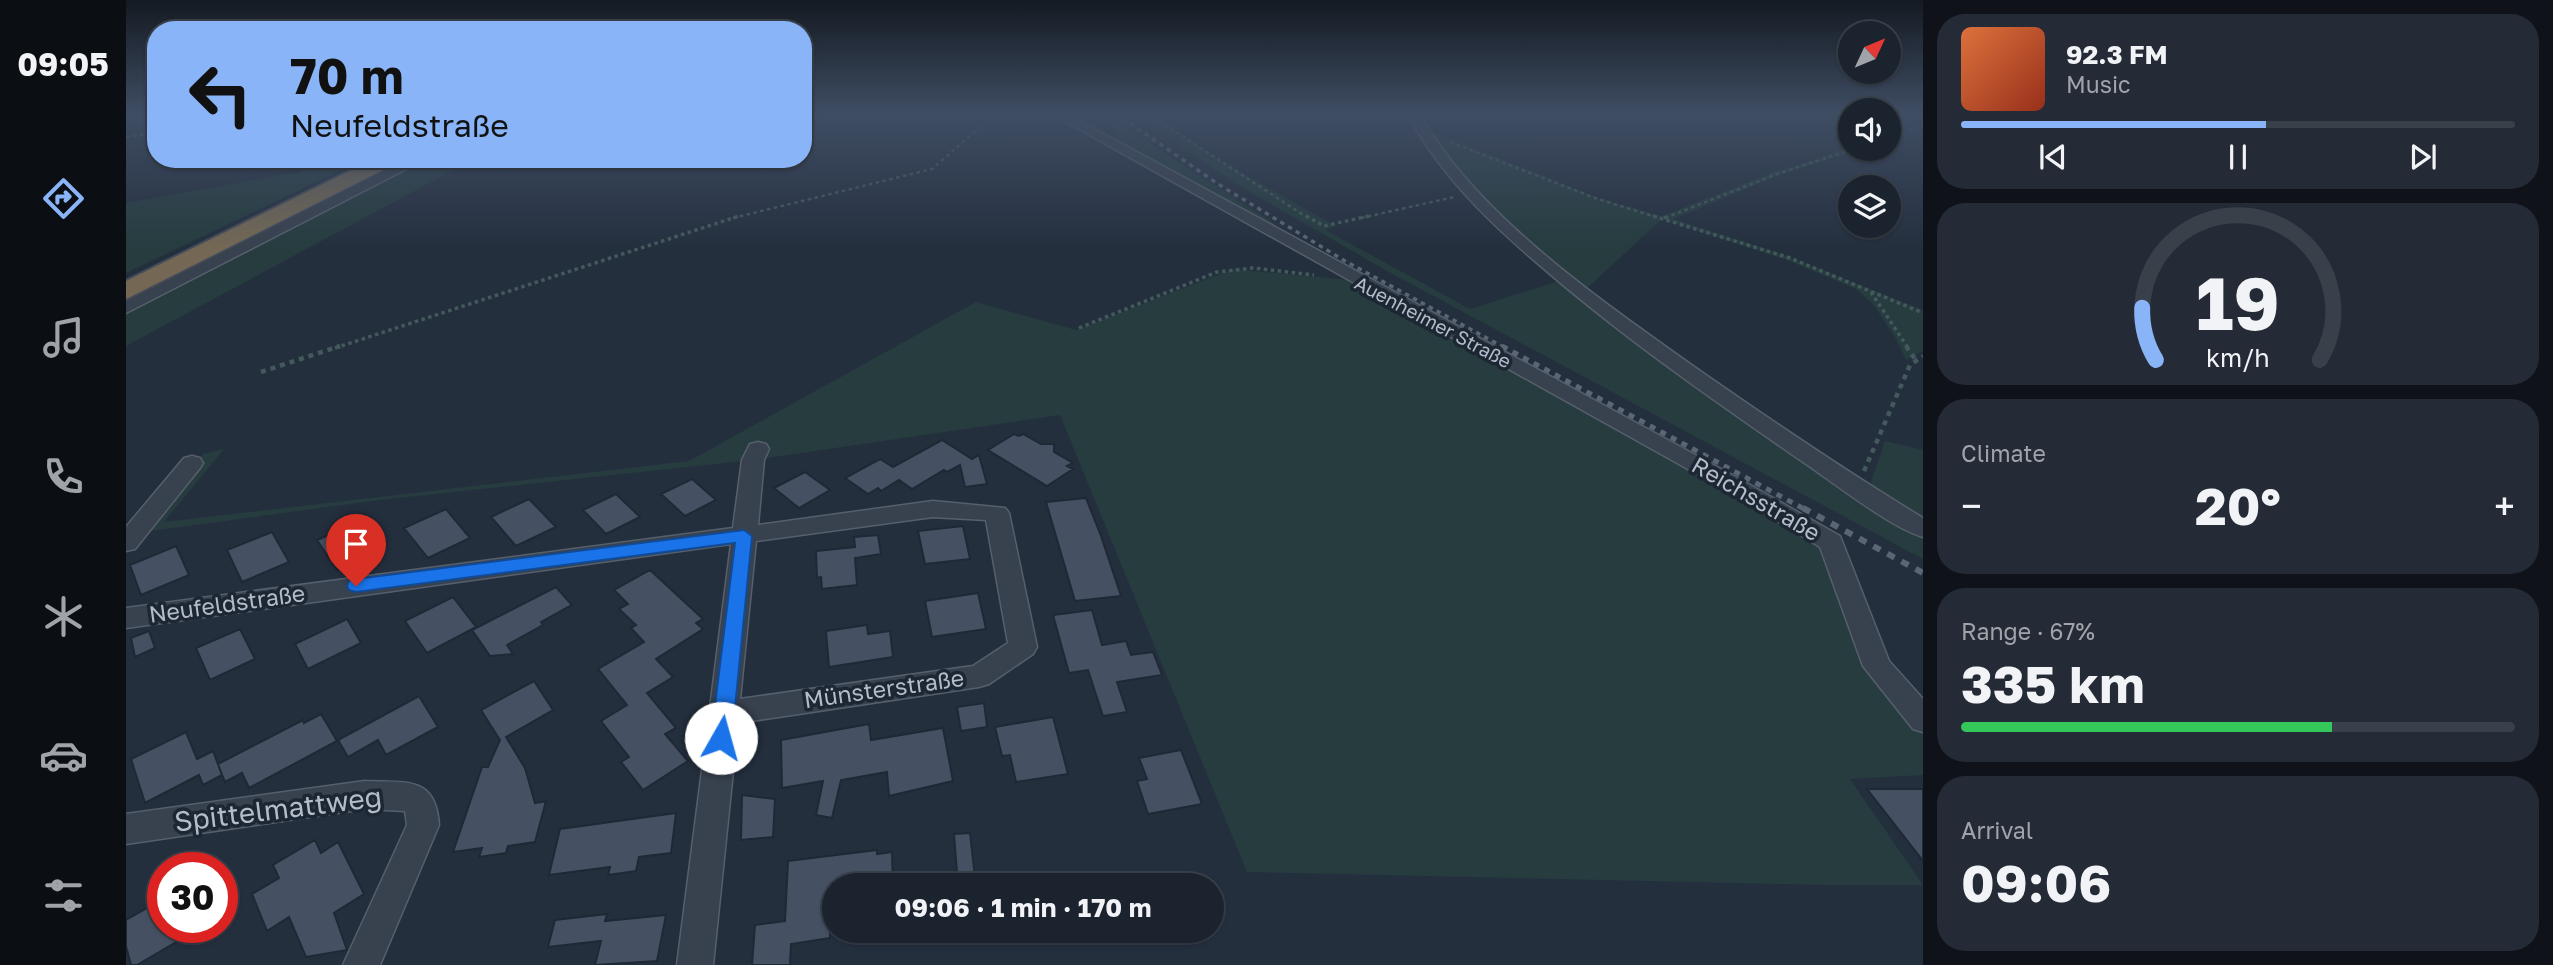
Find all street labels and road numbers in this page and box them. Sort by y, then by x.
street label: Auenheimer Straße [1351,271,1515,372]
street label: Reichsstraße [1687,450,1826,546]
street label: Neufeldstraße [147,578,307,628]
street label: Münsterstraße [802,663,966,713]
street label: Spittelmattweg [172,779,383,838]

